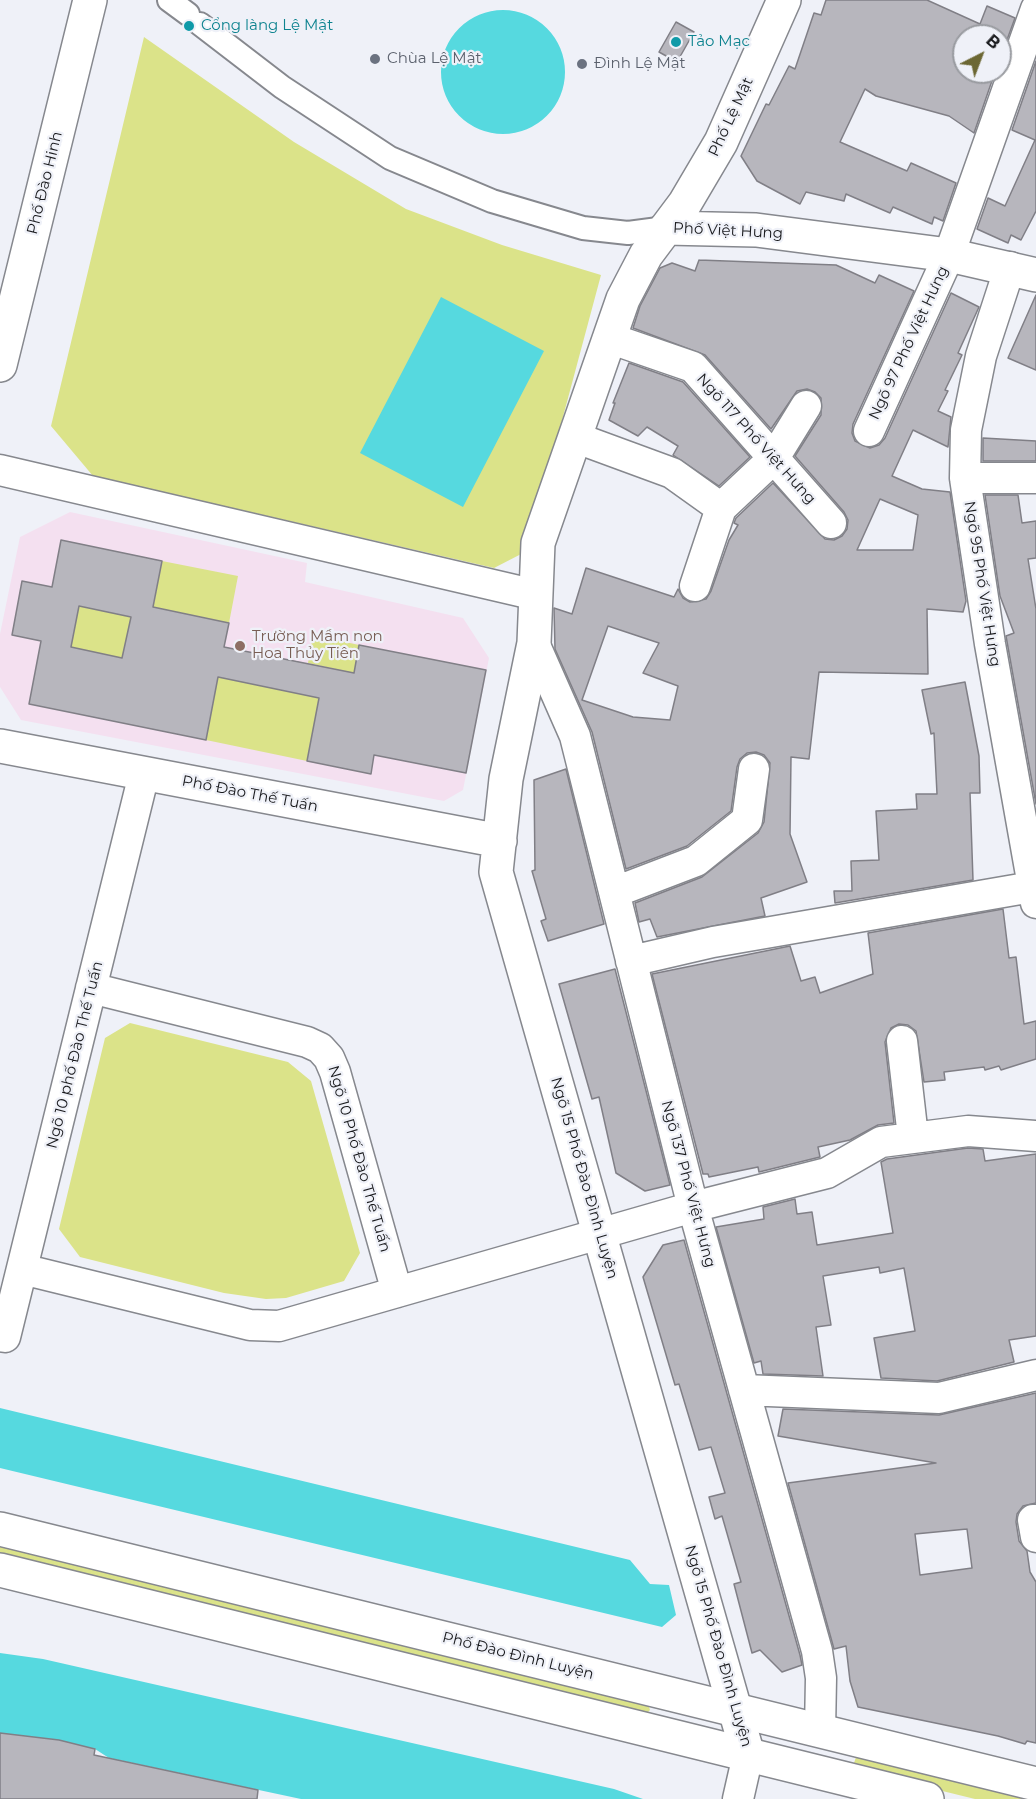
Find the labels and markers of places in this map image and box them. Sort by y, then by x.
place label: Cổng làng Lệ Mật [201,17,333,35]
marker: Cổng làng Lệ Mật [182,19,196,33]
place label: Tảo Mạc [688,33,750,51]
marker: Tảo Mạc [669,35,683,49]
place label: Chùa Lệ Mật [387,50,482,68]
marker: Chùa Lệ Mật [368,52,382,66]
place label: Đình Lệ Mật [594,55,686,73]
marker: Đình Lệ Mật [575,57,589,71]
place label: Trường Mầm non Hoa Thủy Tiên [252,628,383,663]
marker: Trường Mầm non Hoa Thủy Tiên [233,639,247,653]

